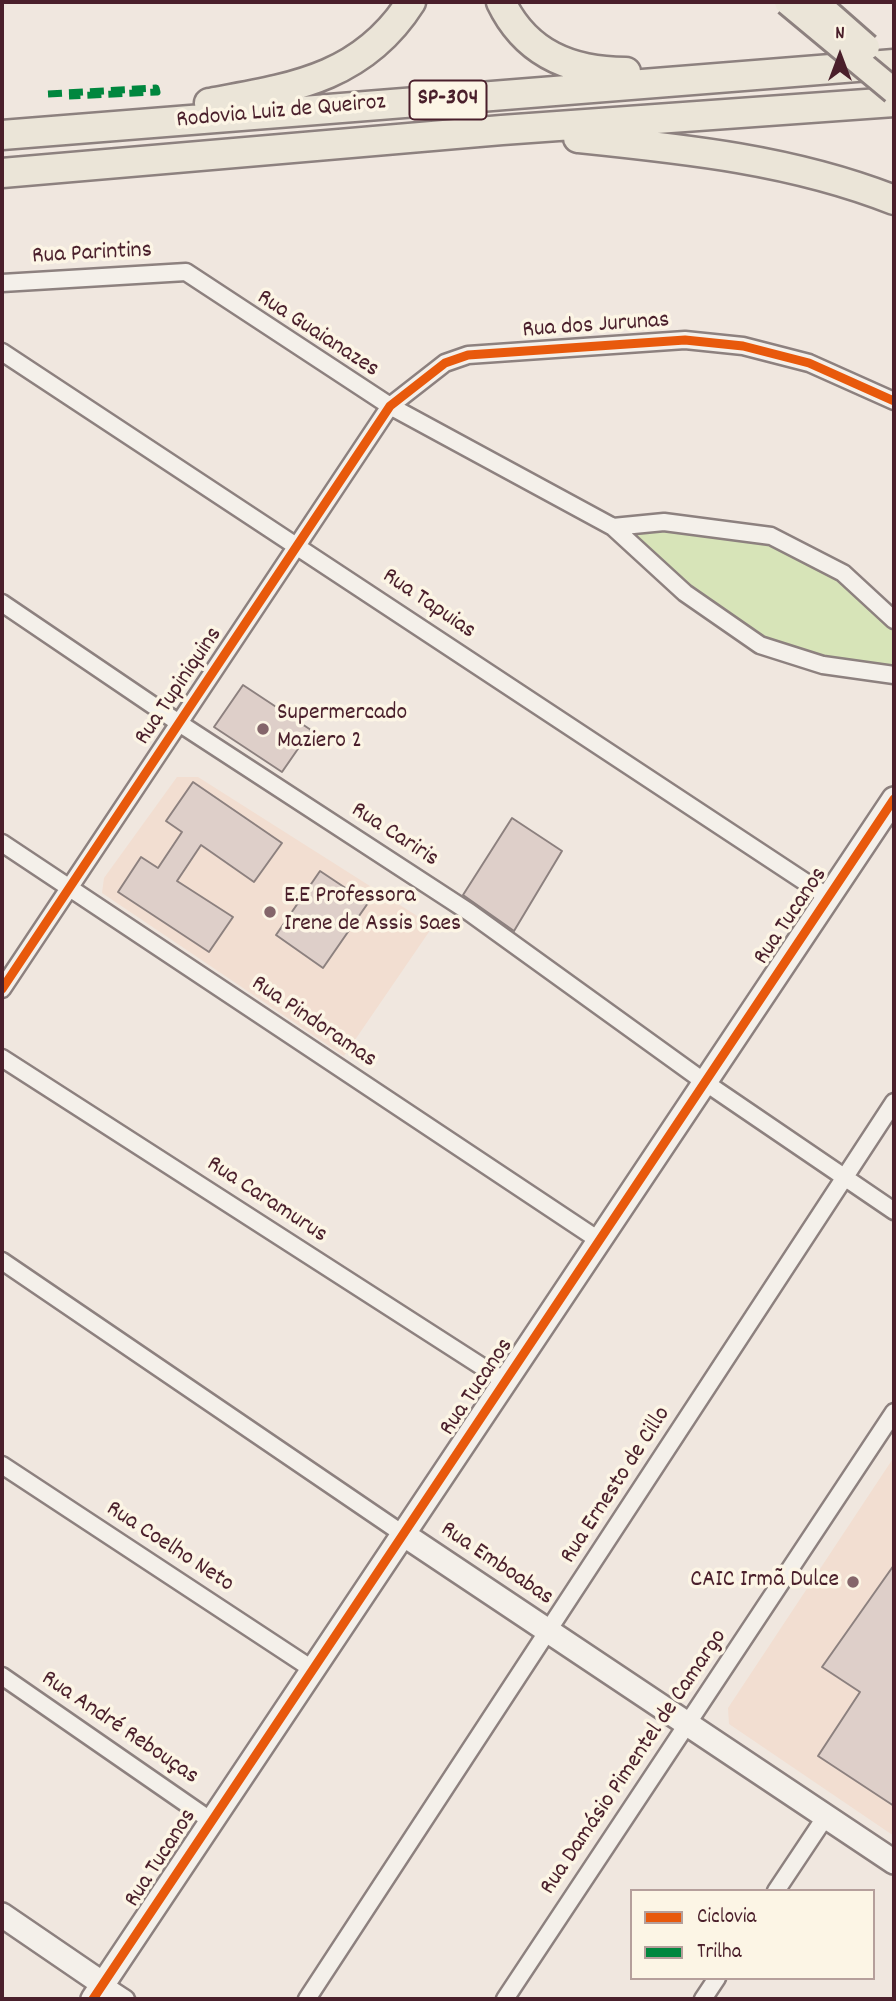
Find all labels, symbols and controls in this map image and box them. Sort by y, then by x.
north arrow [805,21,875,91]
text: N [835,21,845,48]
road number: SP-304 [410,80,486,120]
street label: Rodovia Luiz de Queiroz [175,90,387,136]
street label: Rua Parintins [31,237,153,273]
street label: Rua Guaianazes [250,285,384,385]
street label: Rua dos Jurunas [522,308,670,346]
street label: Rua Tapuias [376,563,480,647]
street label: Rua Tupiniquins [130,622,230,752]
place label: Supermercado Maziero 2 [277,701,407,757]
marker: Supermercado Maziero 2 [255,721,271,737]
street label: Rua Cariris [345,797,443,875]
street label: Rua Tucanos [749,863,835,971]
place label: E.E Professora Irene de Assis Saes [284,884,461,940]
marker: E.E Professora Irene de Assis Saes [262,904,278,920]
street label: Rua Pindoramas [245,970,381,1076]
street label: Rua Caramurus [200,1151,332,1251]
street label: Rua Tucanos [435,1334,521,1442]
street label: Rua Ernesto de Cillo [556,1402,678,1570]
street label: Rua Coelho Neto [100,1496,238,1600]
street label: Rua Emboabas [434,1517,558,1613]
place label: CAIC Irmã Dulce [690,1568,839,1596]
marker: CAIC Irmã Dulce [845,1574,861,1590]
street label: Rua Damásio Pimentel de Camargo [535,1625,735,1901]
street label: Rua André Rebouças [35,1666,203,1792]
street label: Rua Tucanos [120,1804,204,1914]
legend [630,1889,875,1980]
text: Ciclovia [697,1903,756,1933]
text: Trilha [697,1938,742,1968]

